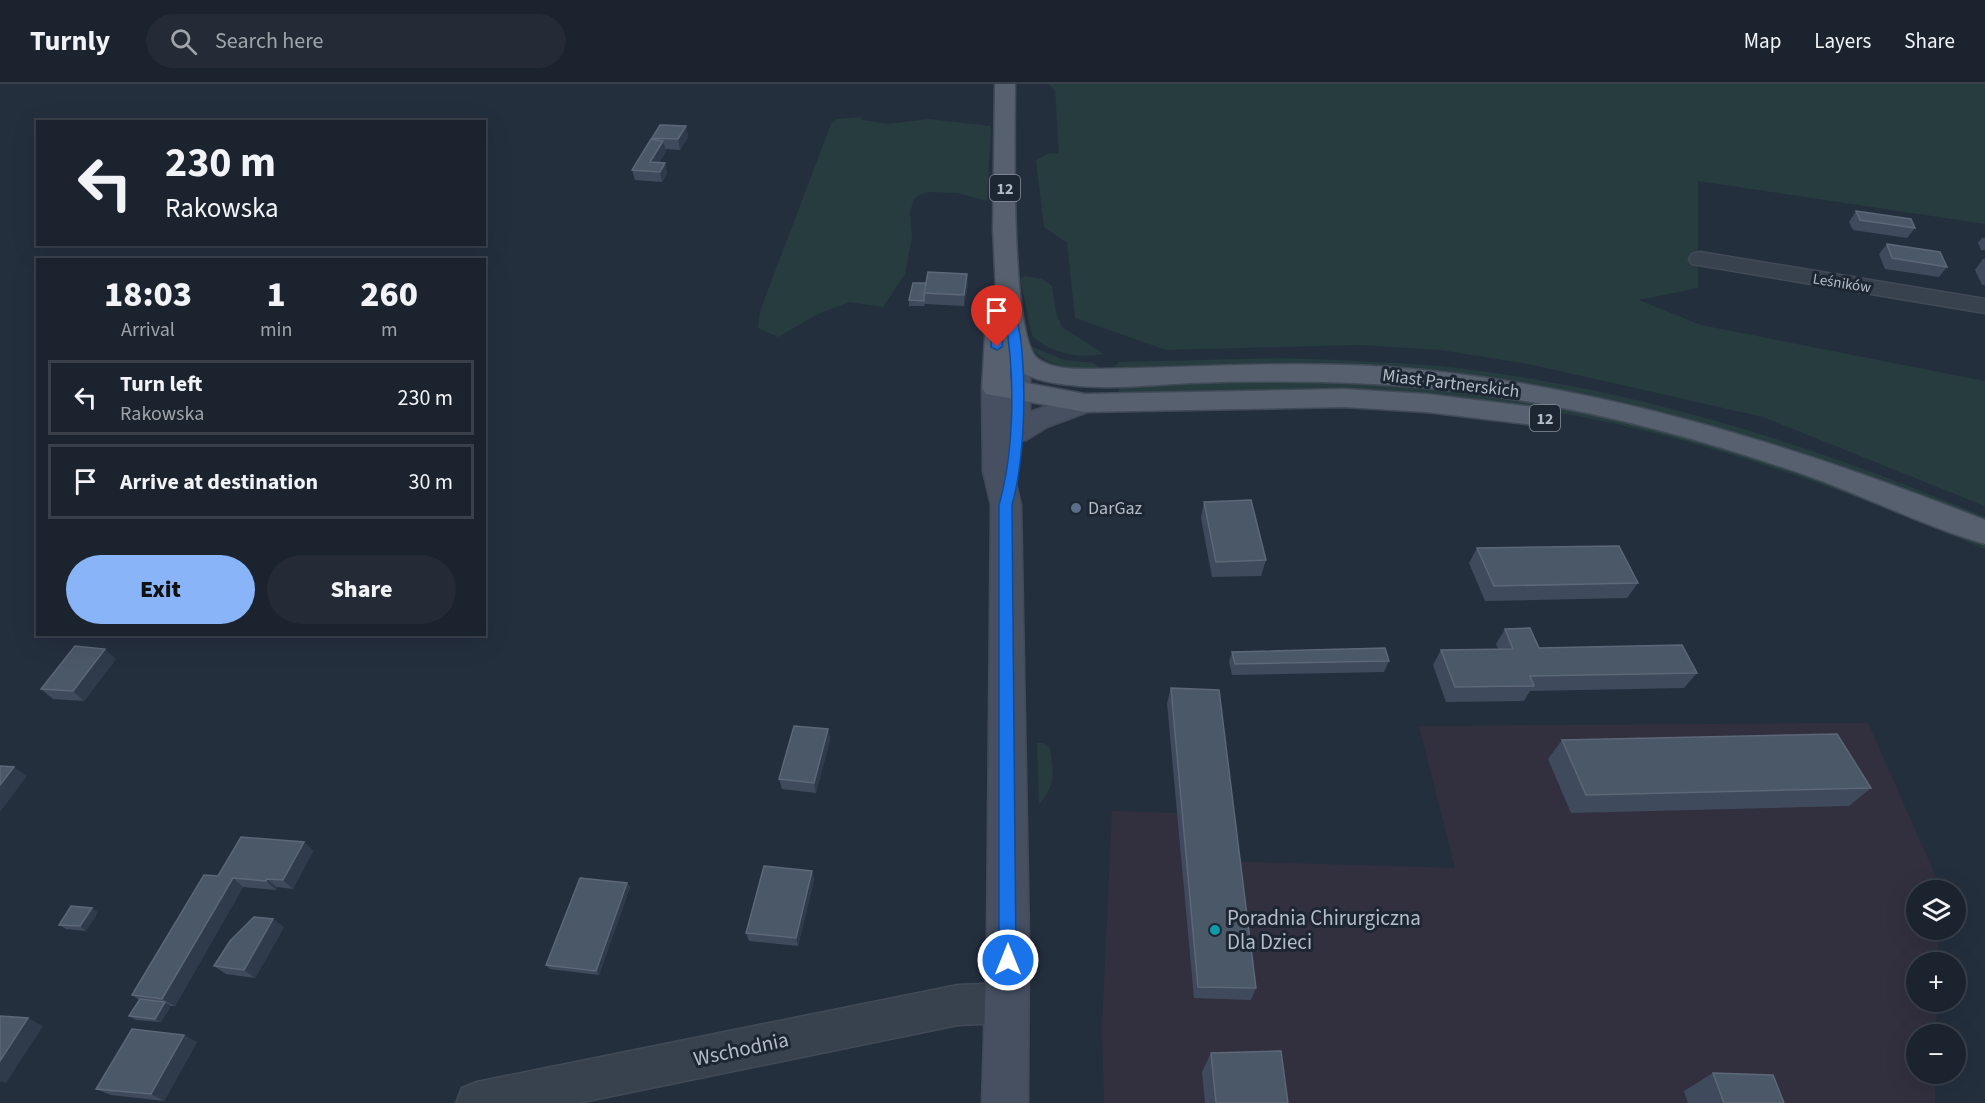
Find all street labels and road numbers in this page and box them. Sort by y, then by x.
road number: 12 [990,175,1020,201]
street label: Leśników [1811,269,1873,298]
street label: Miast Partnerskich [1381,363,1521,404]
road number: 12 [1530,405,1560,431]
street label: Wschodnia [691,1024,791,1074]

